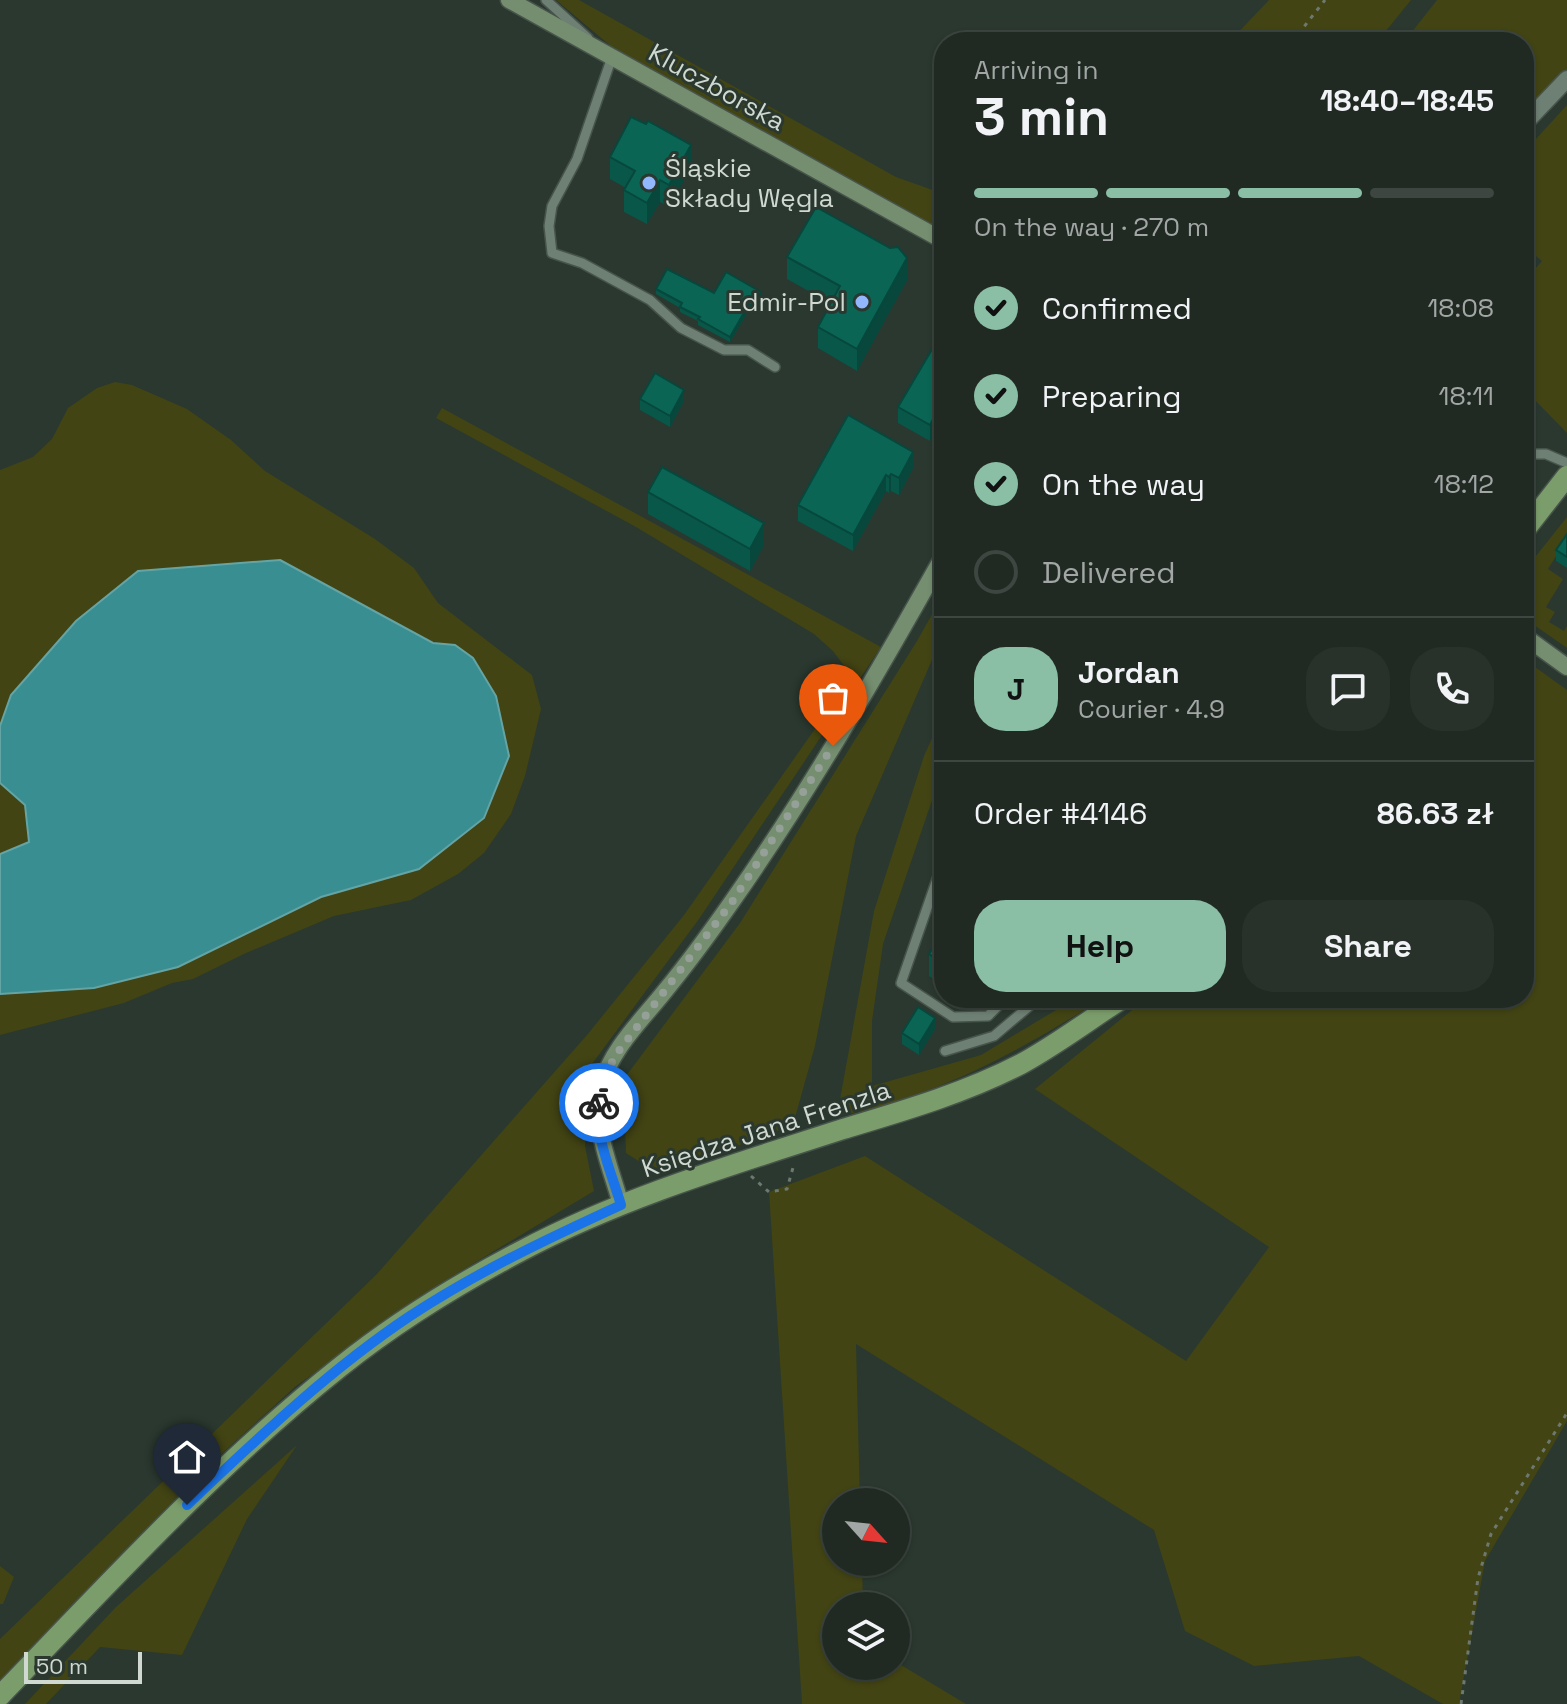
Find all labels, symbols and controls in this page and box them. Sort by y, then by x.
street label: Kluczborska [643,35,792,139]
text: Arriving in [974,53,1098,87]
text: 18:40–18:45 [1320,81,1494,120]
text: 3 min [974,84,1109,150]
place label: Śląskie Składy Węgla [665,151,834,215]
marker: Śląskie Składy Węgla [640,174,658,192]
text: On the way · 270 m [974,210,1209,244]
place label: Edmir-Pol [727,285,846,319]
icon: check [974,286,1018,330]
text: Confirmed [1042,289,1192,328]
text: 18:08 [1427,291,1494,325]
marker: Edmir-Pol [853,293,871,311]
icon: check [974,374,1018,418]
text: Preparing [1042,377,1181,416]
text: 18:11 [1439,379,1494,413]
icon: check [974,462,1018,506]
text: On the way [1042,465,1205,504]
text: 18:12 [1434,467,1494,501]
text: Delivered [1042,553,1176,592]
button: chat [1306,647,1390,731]
button: phone [1410,647,1494,731]
text: Jordan [1078,653,1180,692]
pin [799,664,867,746]
text: J [1007,670,1025,709]
icon: bag [811,676,855,720]
text: Courier · 4.9 [1078,692,1225,726]
text: Order #4146 [974,794,1147,833]
text: 86.63 zł [1377,794,1494,833]
button: Help [974,900,1226,992]
button: Share [1242,900,1494,992]
courier [559,1063,639,1143]
street label: Księdza Jana Frenzla [637,1073,895,1185]
icon: bike [577,1081,621,1125]
pin [153,1423,221,1505]
icon: home [165,1435,209,1479]
north arrow [822,1488,910,1576]
map controls [822,1488,910,1680]
button: layers [822,1592,910,1680]
scale bar [24,1648,142,1684]
text: 50 m [36,1652,88,1680]

